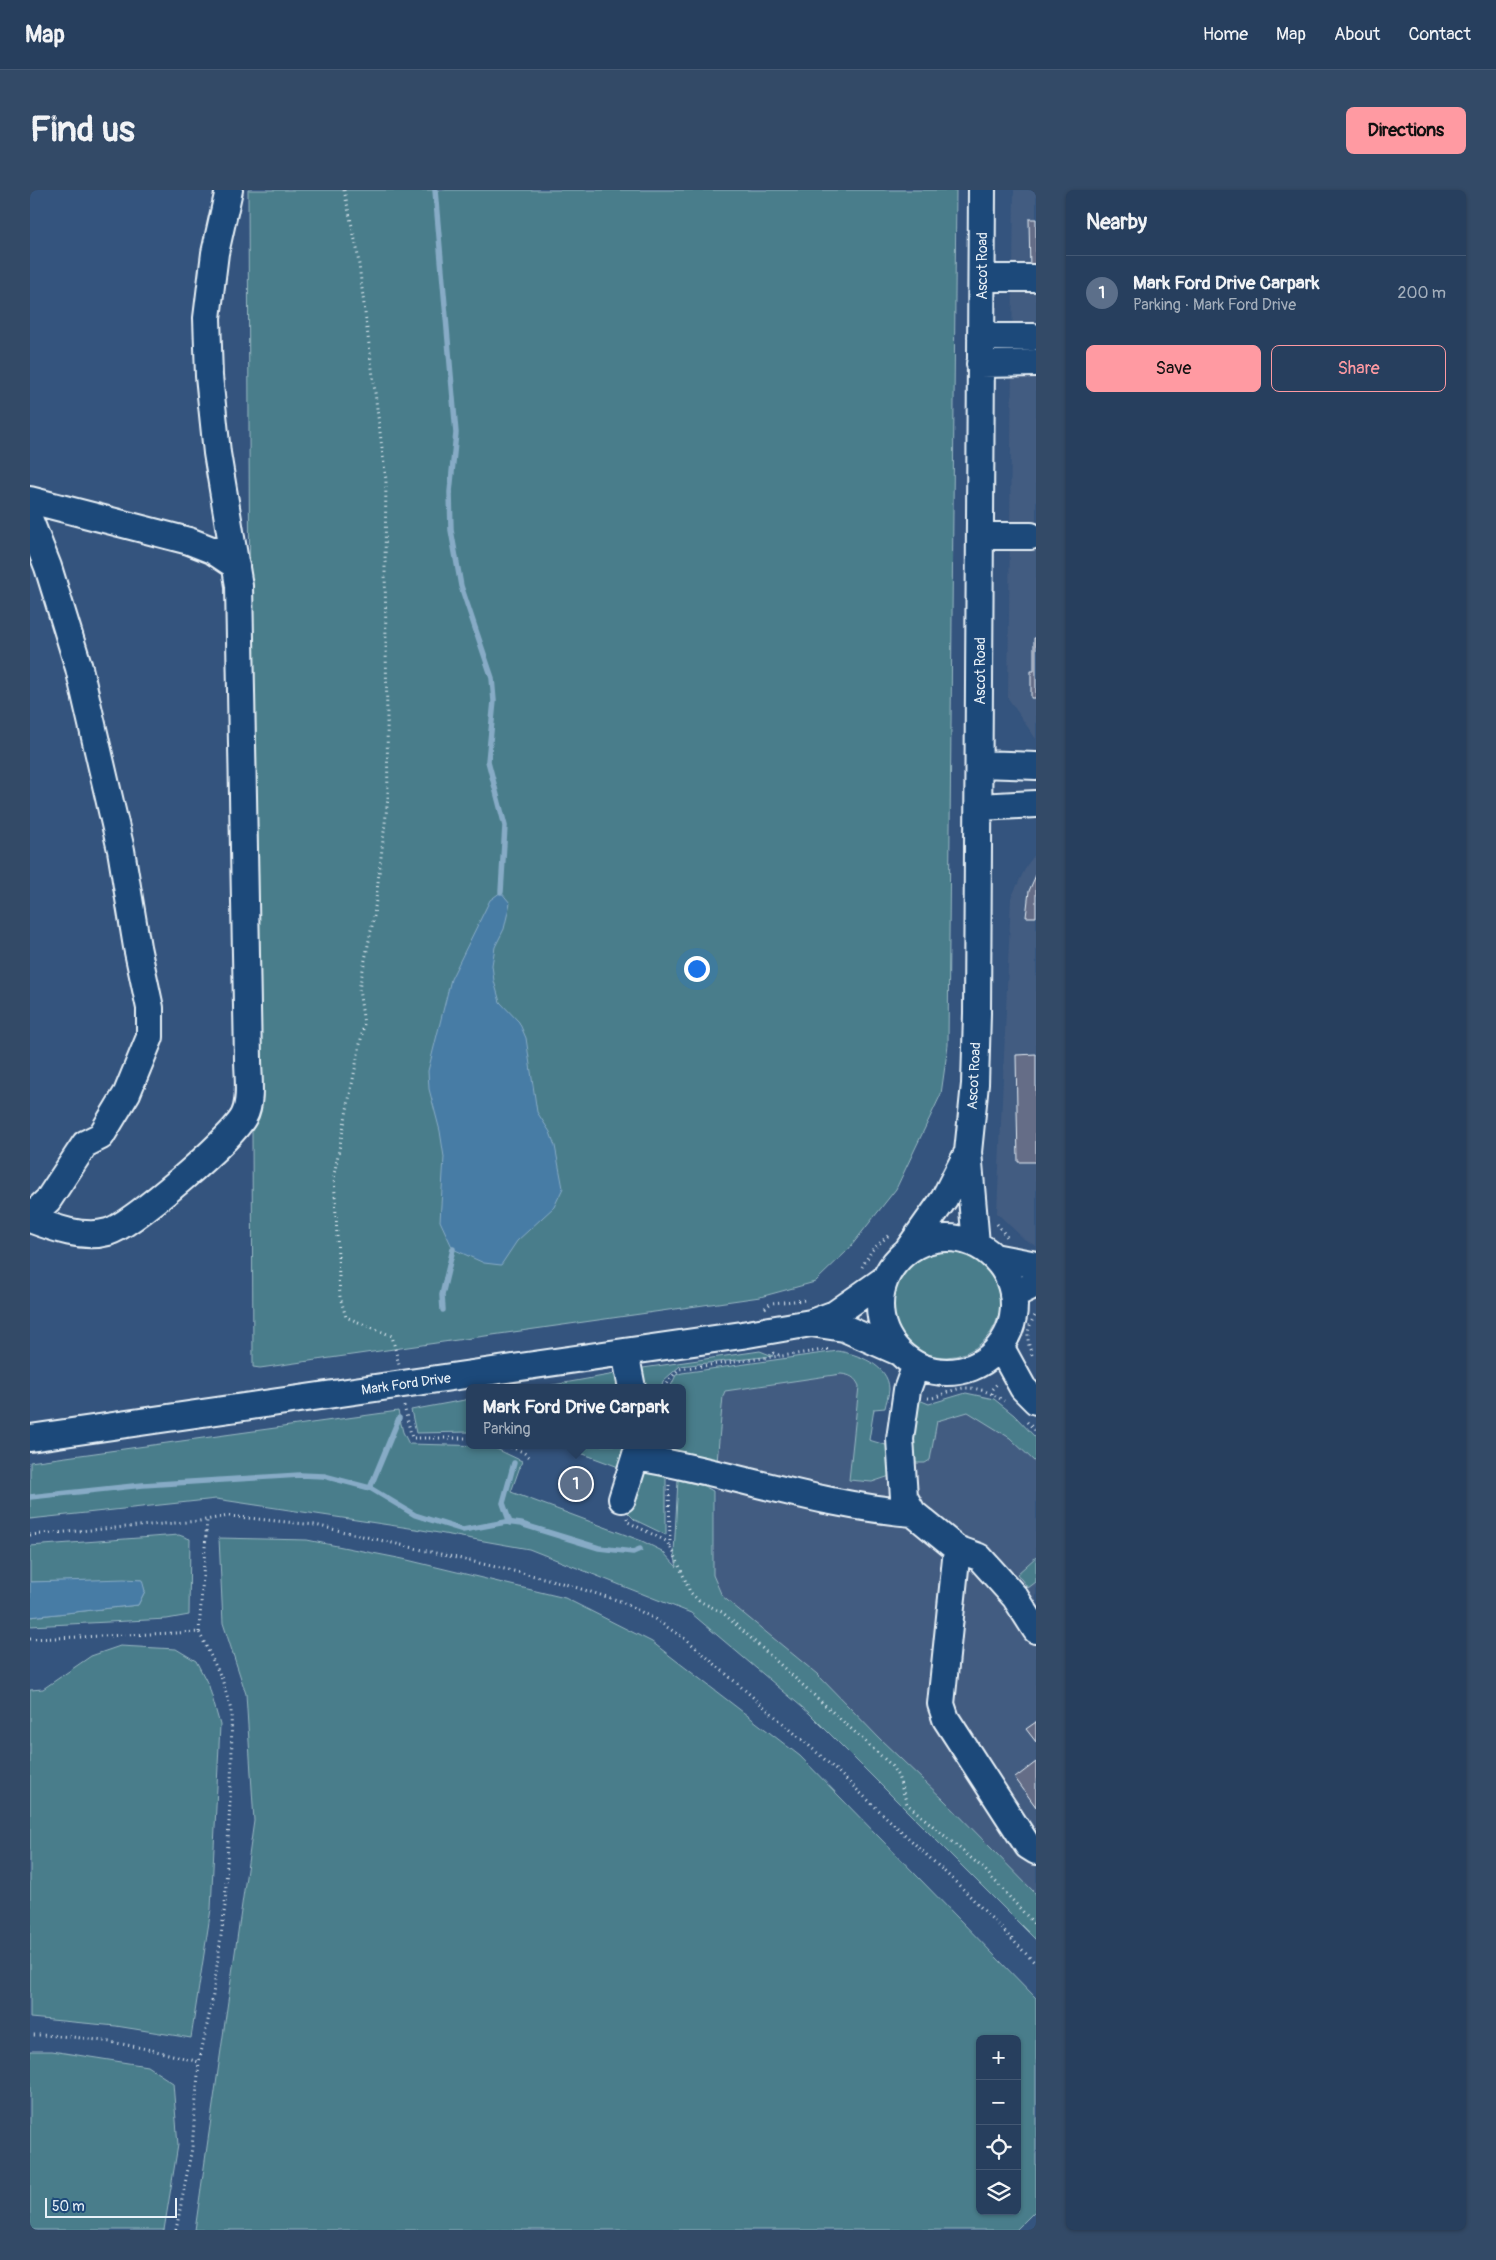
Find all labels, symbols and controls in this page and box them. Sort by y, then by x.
text: Map [25,20,65,49]
text: Home [1203,23,1248,46]
text: Map [1276,23,1306,46]
text: About [1334,23,1380,46]
text: Contact [1408,23,1471,46]
button: Directions [1346,107,1466,154]
text: Find us [30,108,135,152]
text: Nearby [1086,209,1147,236]
street label: Ascot Road [974,232,991,300]
text: Mark Ford Drive Carpark [1133,271,1319,295]
text: 1 [1099,283,1105,303]
text: 200 m [1398,283,1446,303]
text: Parking · Mark Ford Drive [1133,295,1296,315]
button: Save [1086,345,1261,392]
button: Share [1271,345,1446,392]
street label: Ascot Road [972,637,989,705]
your location [684,956,710,982]
street label: Ascot Road [964,1042,984,1110]
street label: Mark Ford Drive [360,1369,452,1399]
popup [466,1384,686,1449]
text: Mark Ford Drive Carpark [483,1395,669,1419]
text: Parking [483,1419,531,1439]
pin: 1 [560,1465,592,1503]
map controls [976,2035,1021,2215]
button: + [976,2035,1021,2080]
button: − [976,2080,1021,2125]
button: locate [976,2125,1021,2170]
button: layers [976,2170,1021,2215]
scale bar [45,2195,178,2218]
text: 50 m [52,2198,85,2215]

